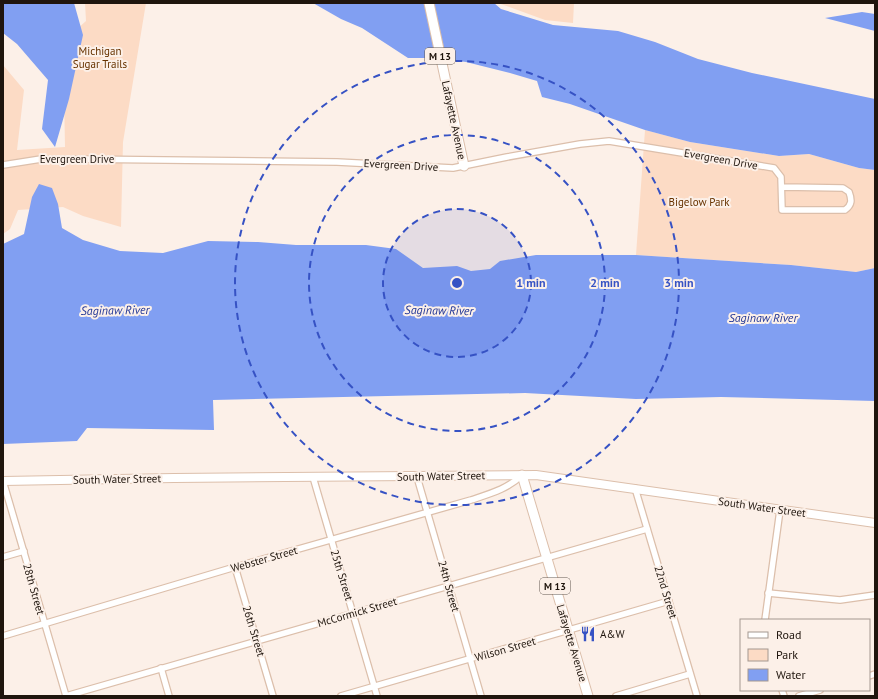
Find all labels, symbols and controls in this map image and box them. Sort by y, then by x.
park label: Michigan Sugar Trails [73,44,128,71]
road number: M 13 [425,48,455,64]
street label: Lafayette Avenue [439,79,469,161]
street label: Evergreen Drive [683,146,759,172]
street label: Evergreen Drive [40,152,115,166]
street label: Evergreen Drive [363,156,439,174]
park label: Bigelow Park [669,195,730,209]
text: 1 min [516,275,546,290]
text: 2 min [590,275,620,290]
text: 3 min [664,275,694,290]
centre of rings [450,276,464,290]
water label: Saginaw River [81,302,151,318]
water label: Saginaw River [405,302,475,318]
water label: Saginaw River [729,310,798,325]
street label: South Water Street [397,468,485,484]
street label: South Water Street [73,471,161,487]
street label: South Water Street [717,494,807,520]
street label: Webster Street [229,543,299,575]
street label: 25th Street [328,548,356,603]
street label: 24th Street [435,559,463,614]
street label: 28th Street [20,562,48,617]
street label: 22nd Street [651,564,681,621]
road number: M 13 [540,578,570,594]
street label: McCormick Street [316,594,399,630]
street label: Lafayette Avenue [554,603,591,684]
street label: 26th Street [240,604,268,659]
legend [740,619,870,691]
restaurant icon: A&W [579,625,597,643]
place label: A&W [600,627,625,641]
text: Road [776,627,801,642]
street label: Wilson Street [473,634,537,664]
text: Park [776,647,798,662]
text: Water [776,667,806,682]

